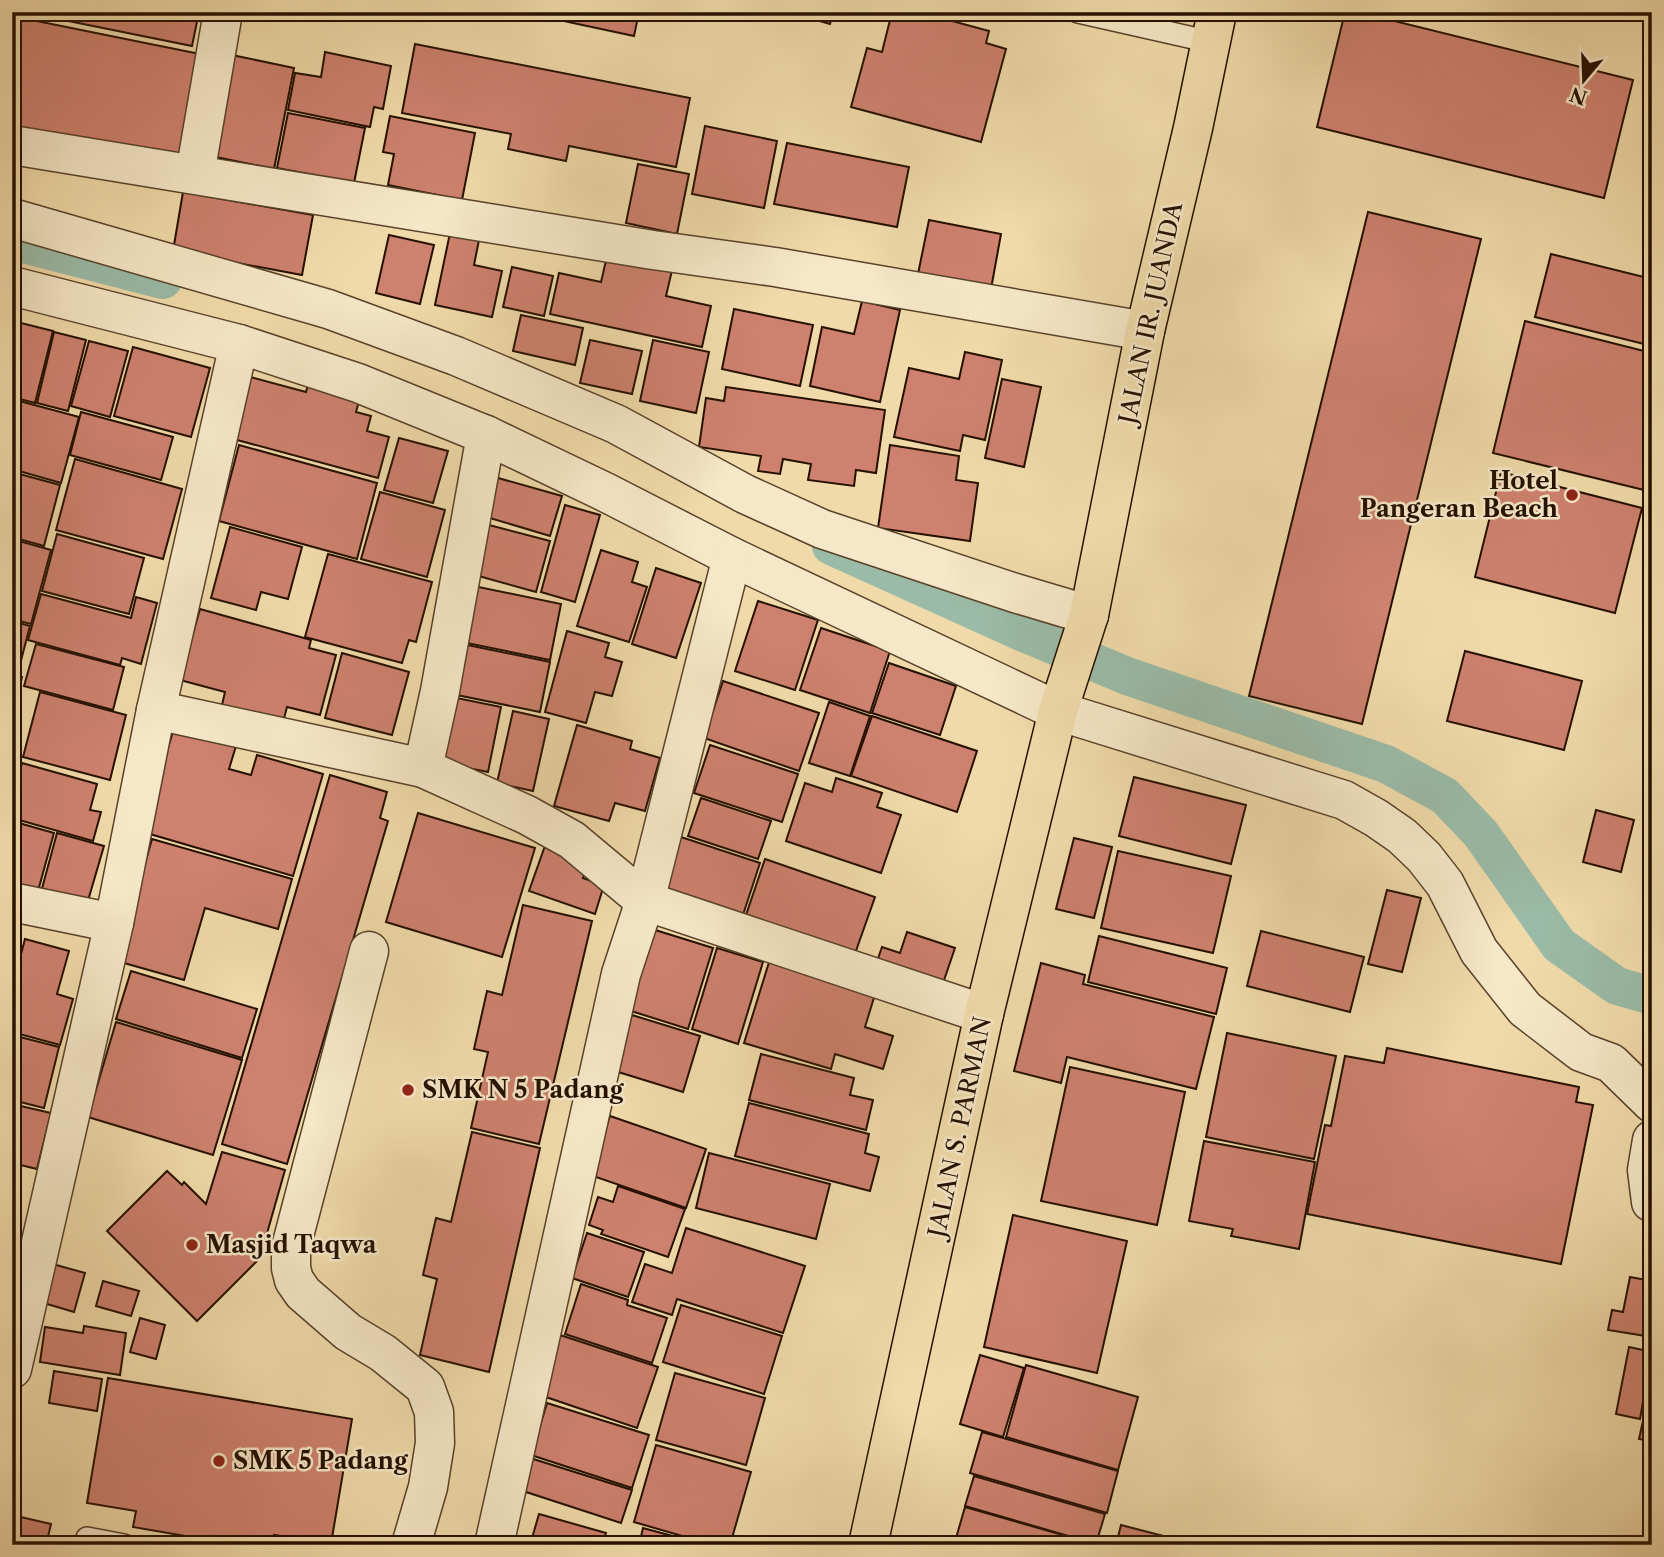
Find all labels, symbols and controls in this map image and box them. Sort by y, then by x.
north arrow [1548,46,1618,116]
text: N [1567,82,1590,109]
street label: JALAN IR. JUANDA [1112,198,1188,430]
place label: Hotel Pangeran Beach [1360,466,1559,523]
marker: Hotel Pangeran Beach [1564,487,1580,503]
street label: JALAN S. PARMAN [921,1014,997,1244]
place label: SMK N 5 Padang [422,1075,625,1104]
marker: SMK N 5 Padang [400,1082,416,1098]
place label: Masjid Taqwa [206,1230,378,1259]
marker: Masjid Taqwa [184,1237,200,1253]
place label: SMK 5 Padang [233,1446,409,1475]
marker: SMK 5 Padang [211,1453,227,1469]

